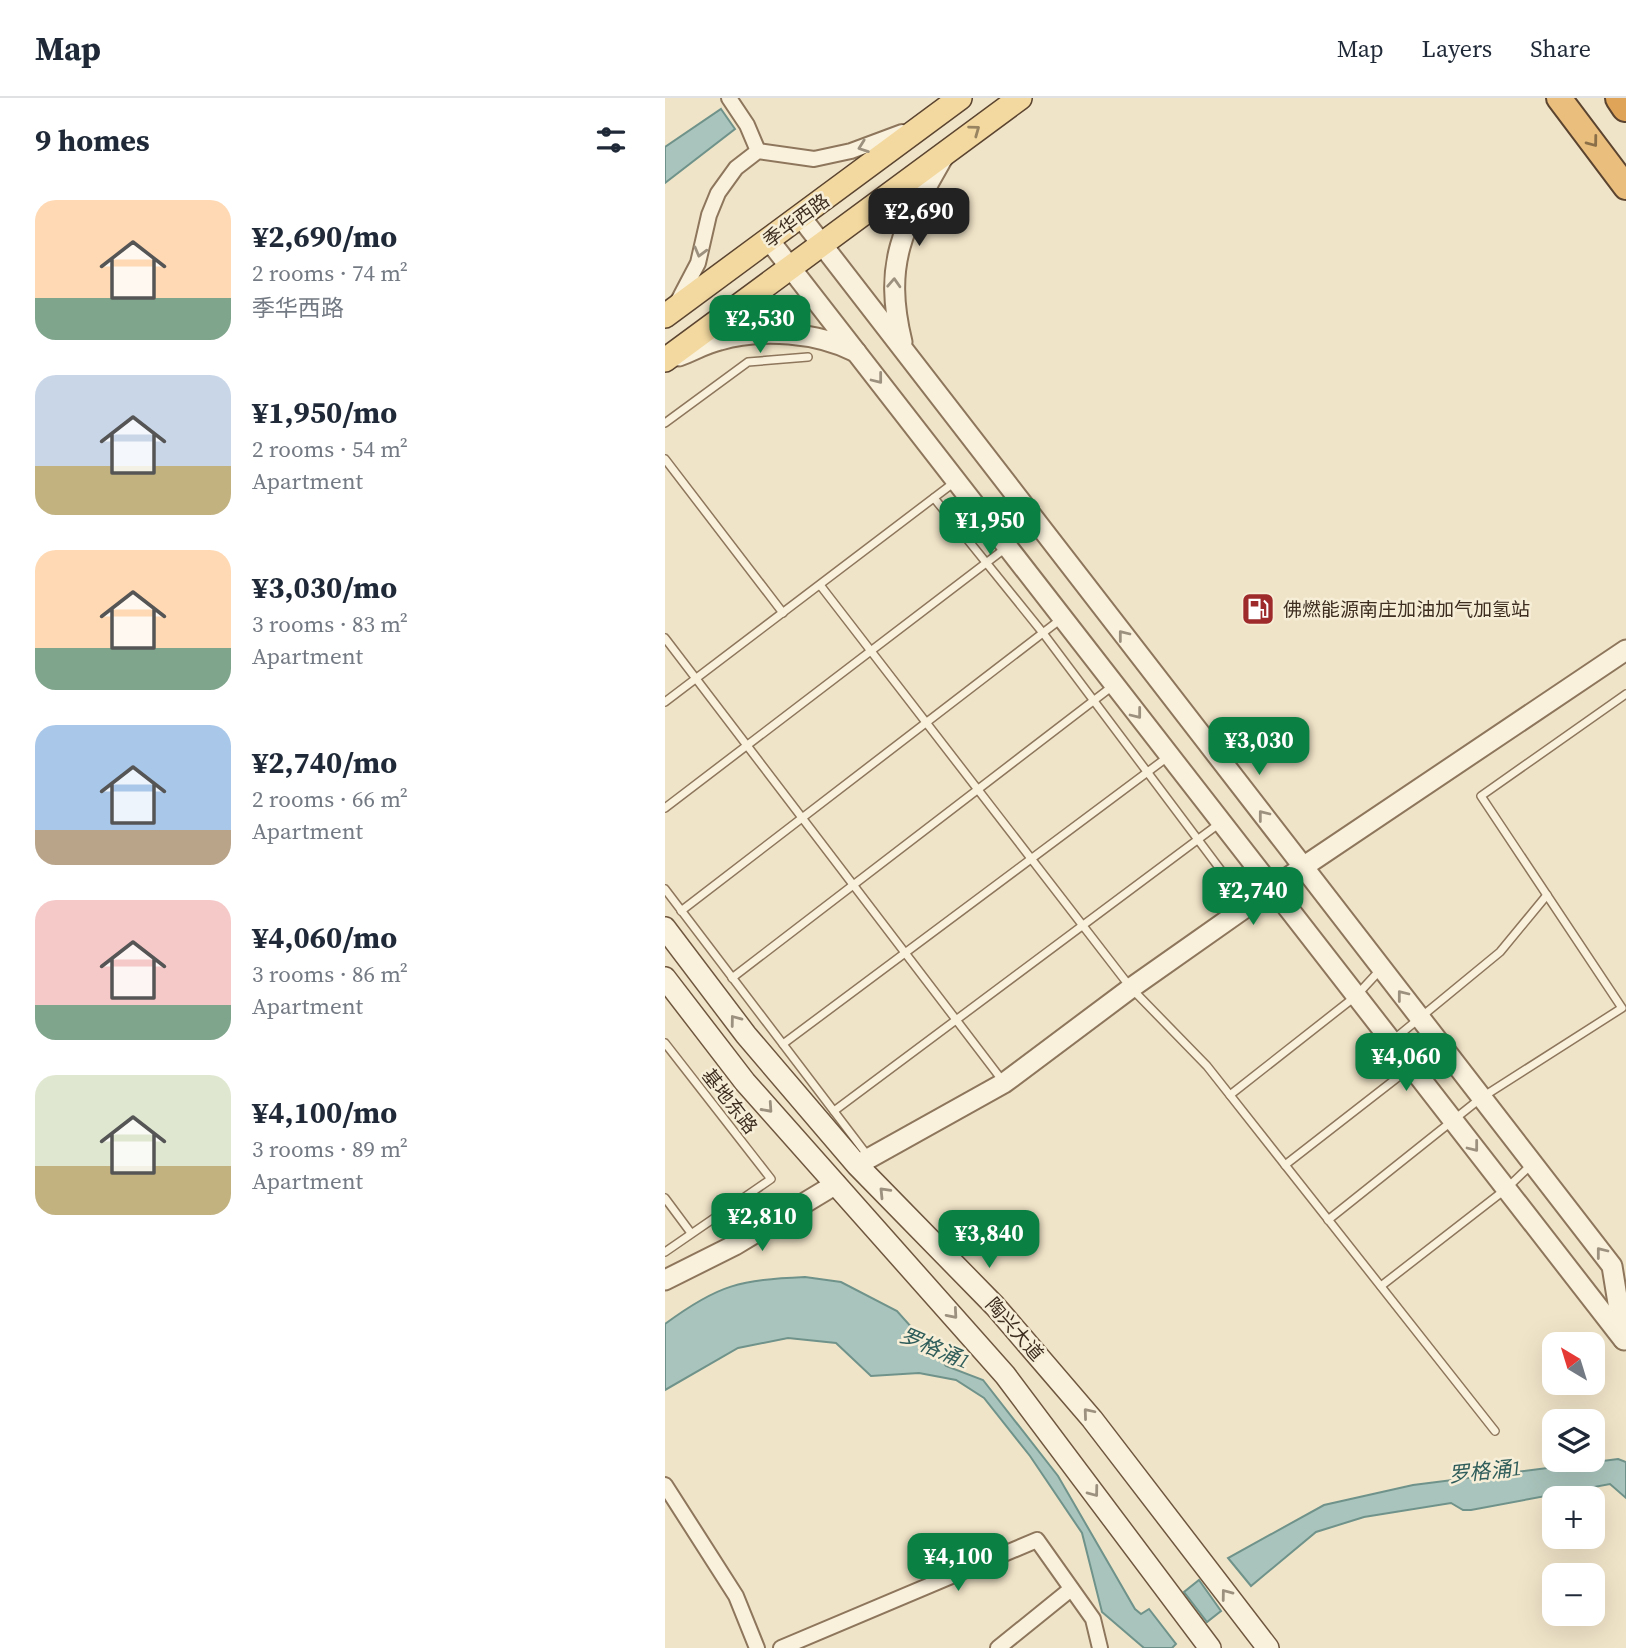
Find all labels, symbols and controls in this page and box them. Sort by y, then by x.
text: Map [35,26,101,71]
text: Map [1337,32,1384,65]
text: Layers [1422,32,1492,65]
text: Share [1530,32,1591,65]
text: 9 homes [35,120,150,161]
icon: filters [592,121,630,159]
one-way arrow [968,126,980,138]
one-way arrow [1584,135,1597,147]
one-way arrow [857,139,869,153]
street label: 季华西路 [758,187,834,253]
pin: ¥2,690 [862,188,976,248]
text: ¥2,690 [884,195,954,227]
text: ¥2,690/mo [252,216,397,257]
icon: home [91,228,175,312]
one-way arrow [694,246,709,258]
text: 2 rooms · 74 m² [252,257,408,289]
one-way arrow [887,277,902,288]
text: 季华西路 [252,292,344,324]
pin: ¥2,530 [703,296,817,355]
text: ¥2,530 [725,302,795,334]
one-way arrow [869,371,882,384]
text: ¥1,950/mo [252,392,397,433]
icon: home [91,403,175,487]
text: 2 rooms · 54 m² [252,433,408,465]
text: Apartment [252,465,363,497]
pin: ¥1,950 [933,498,1047,557]
text: ¥1,950 [955,504,1025,536]
text: ¥3,030/mo [252,567,397,608]
icon: home [91,578,175,662]
fuel station icon: 佛燃能源南庄加油加气加氢站 [1239,590,1277,628]
place label: 佛燃能源南庄加油加气加氢站 [1283,596,1530,622]
text: 3 rooms · 83 m² [252,608,408,640]
one-way arrow [1119,630,1132,642]
text: Apartment [252,640,363,672]
one-way arrow [1128,706,1141,718]
pin: ¥3,030 [1202,718,1316,777]
text: ¥3,030 [1224,724,1294,756]
text: ¥2,740/mo [252,742,397,783]
icon: home [91,753,175,837]
text: 2 rooms · 66 m² [252,783,408,815]
one-way arrow [1258,810,1271,822]
text: Apartment [252,815,363,847]
pin: ¥2,740 [1196,868,1310,927]
text: ¥2,740 [1218,874,1288,906]
text: ¥4,060/mo [252,917,397,958]
icon: home [91,928,175,1012]
text: 3 rooms · 86 m² [252,958,408,990]
text: Apartment [252,990,363,1022]
one-way arrow [1397,990,1410,1002]
one-way arrow [731,1015,744,1028]
pin: ¥4,060 [1349,1034,1463,1093]
text: ¥4,060 [1371,1040,1441,1072]
street label: 基地东路 [696,1063,764,1139]
text: ¥4,100/mo [252,1092,397,1133]
one-way arrow [760,1100,772,1113]
icon: home [91,1103,175,1187]
text: 3 rooms · 89 m² [252,1133,408,1165]
one-way arrow [1465,1139,1478,1151]
text: Apartment [252,1165,363,1197]
one-way arrow [879,1188,892,1201]
pin: ¥2,810 [705,1194,819,1253]
text: ¥2,810 [727,1200,797,1232]
pin: ¥3,840 [932,1210,1046,1270]
text: ¥3,840 [954,1217,1024,1249]
one-way arrow [1597,1247,1610,1259]
street label: 陶兴大道 [980,1292,1050,1366]
one-way arrow [945,1306,957,1319]
water label: 罗格涌1 [895,1320,975,1376]
north arrow [1542,1332,1605,1395]
map controls [1542,1332,1605,1626]
one-way arrow [1083,1409,1096,1421]
button: layers [1542,1409,1605,1472]
water label: 罗格涌1 [1447,1453,1523,1489]
one-way arrow [1085,1485,1098,1497]
button: + [1542,1486,1605,1549]
pin: ¥4,100 [901,1534,1015,1593]
text: ¥4,100 [923,1540,993,1572]
button: − [1542,1563,1605,1626]
one-way arrow [1222,1589,1235,1602]

